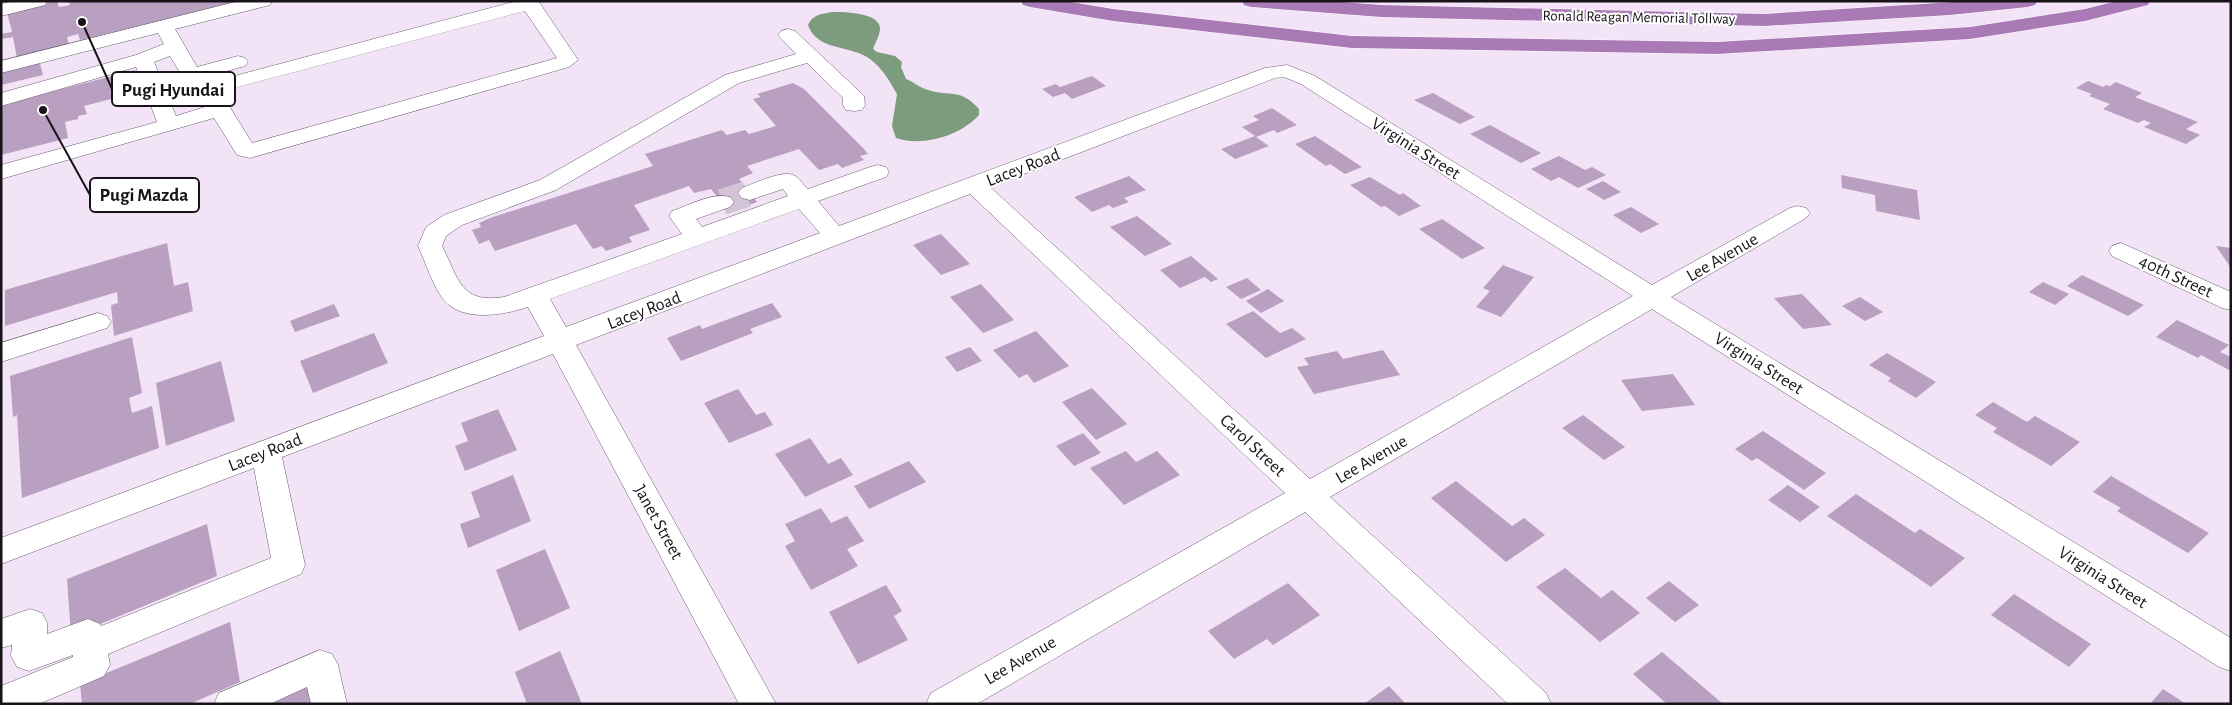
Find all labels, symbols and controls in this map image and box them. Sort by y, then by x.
street label: Ronald Reagan Memorial Tollway [1543,8,1736,27]
callout: Pugi Hyundai [112,72,235,106]
text: Pugi Hyundai [122,81,224,100]
street label: Virginia Street [1368,115,1463,183]
street label: Lacey Road [984,146,1063,190]
callout: Pugi Mazda [90,178,199,212]
text: Pugi Mazda [100,186,188,205]
street label: Lee Avenue [1684,230,1761,285]
street label: 40th Street [2136,252,2215,302]
street label: Lacey Road [605,289,684,333]
street label: Virginia Street [1711,330,1806,398]
street label: Carol Street [1216,411,1289,480]
street label: Lacey Road [226,431,305,475]
street label: Lee Avenue [1333,432,1410,487]
street label: Janet Street [630,482,686,563]
street label: Virginia Street [2055,544,2150,612]
street label: Lee Avenue [982,633,1059,688]

